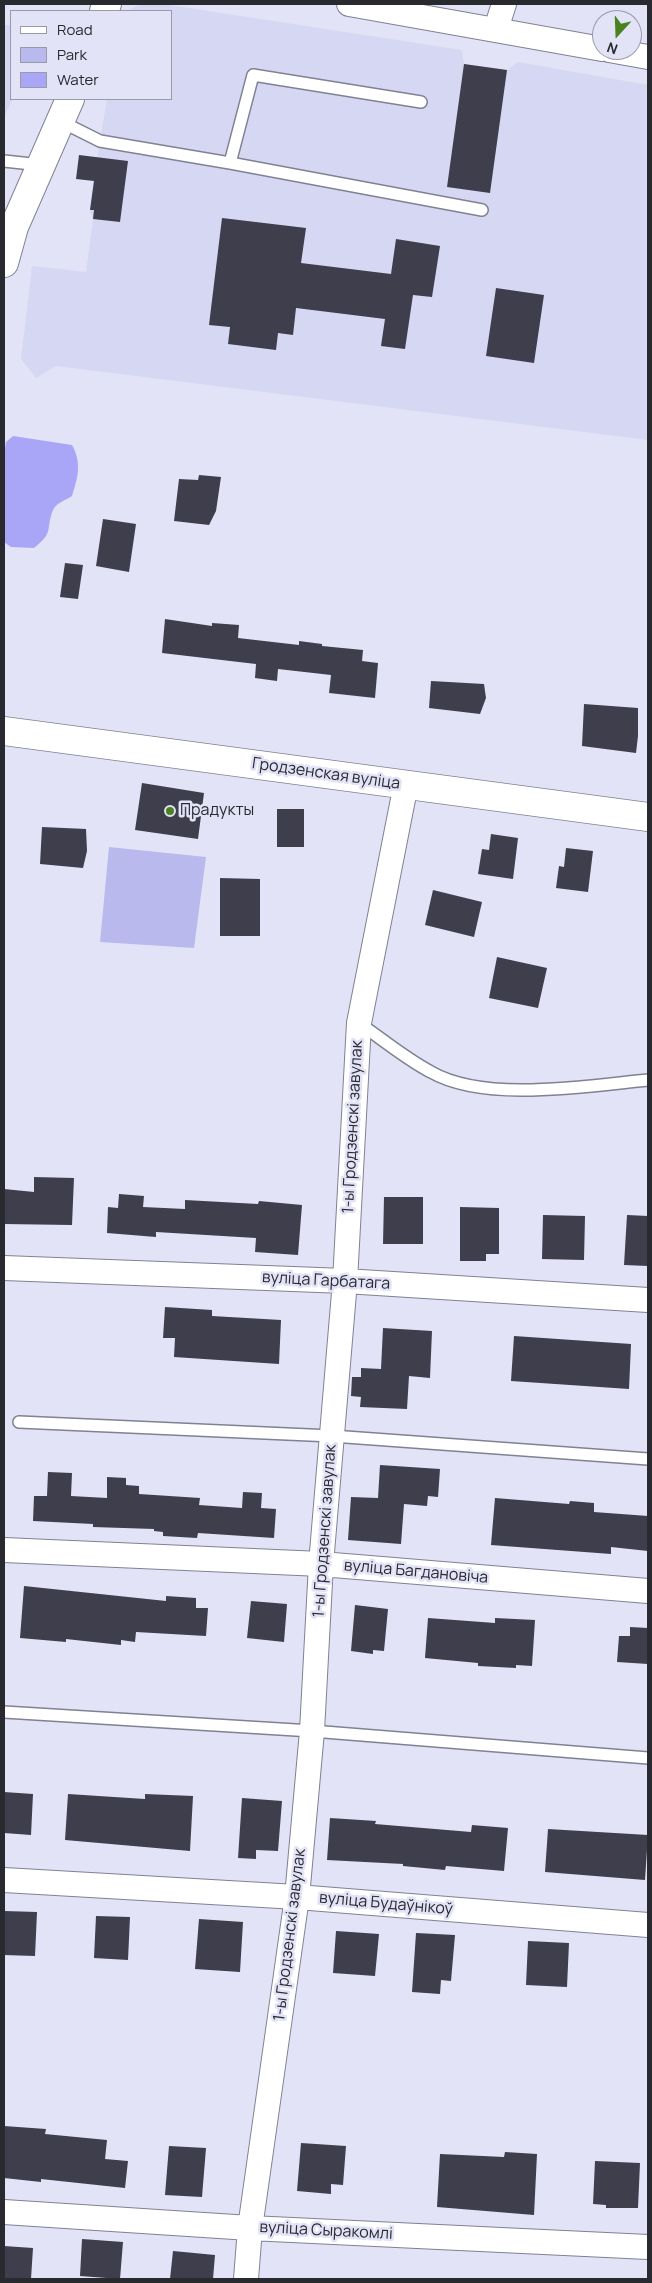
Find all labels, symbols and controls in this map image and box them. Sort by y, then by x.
legend [10,10,172,100]
north arrow [592,10,642,60]
text: Road [57,19,93,40]
text: N [604,38,620,59]
text: Park [57,44,87,65]
text: Water [57,69,99,90]
street label: Гродзенская вуліца [251,754,401,794]
place label: Прадукты [180,801,254,821]
marker: Прадукты [164,805,176,817]
street label: 1-ы Гродзенскі завулак [339,1040,367,1214]
street label: вуліца Гарбатага [261,1268,391,1294]
street label: 1-ы Гродзенскі завулак [309,1444,341,1618]
street label: вуліца Багдановіча [343,1556,489,1588]
street label: 1-ы Гродзенскі завулак [270,1848,310,2022]
street label: вуліца Будаўнікоў [318,1889,454,1919]
street label: вуліца Сыракомлі [259,2218,393,2244]

